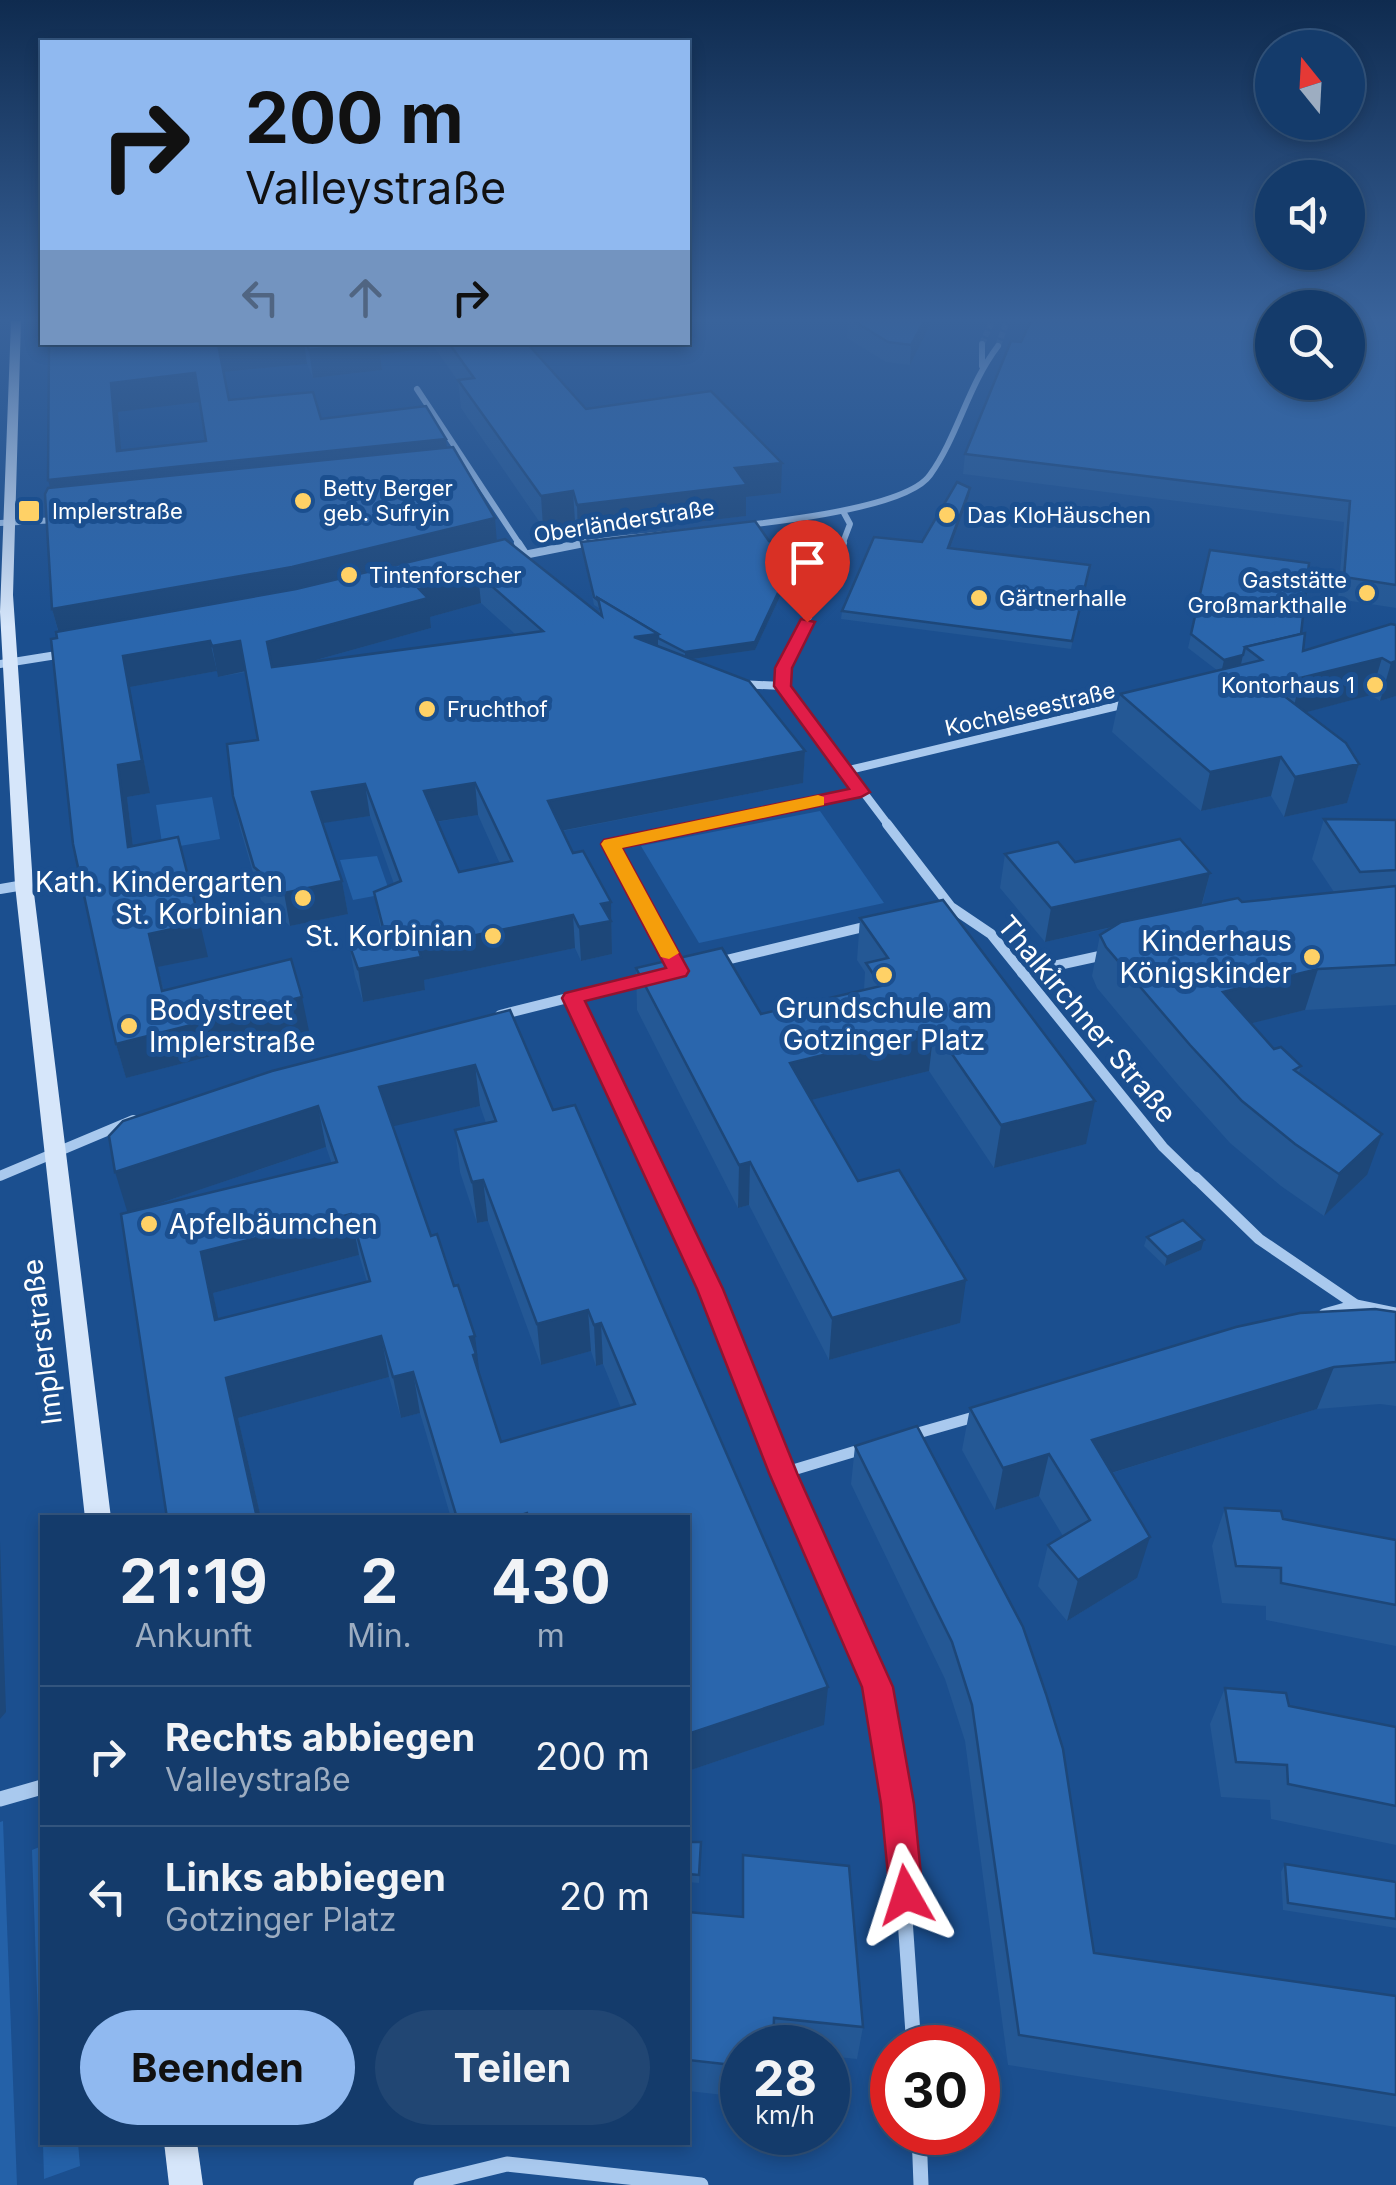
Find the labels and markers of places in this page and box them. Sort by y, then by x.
place label: Betty Berger geb. Sufryin [323,475,453,526]
marker: Betty Berger geb. Sufryin [292,490,314,512]
marker: Implerstraße [16,498,42,524]
place label: Implerstraße [52,498,183,524]
place label: Das KloHäuschen [967,502,1151,528]
marker: Das KloHäuschen [936,504,958,526]
pin [765,520,850,623]
place label: Tintenforscher [369,562,522,588]
marker: Tintenforscher [338,564,360,586]
place label: Gaststätte Großmarkthalle [1188,567,1347,618]
marker: Gaststätte Großmarkthalle [1356,582,1378,604]
place label: Gärtnerhalle [999,585,1127,611]
marker: Gärtnerhalle [968,587,990,609]
place label: Kontorhaus 1 [1221,672,1355,698]
marker: Kontorhaus 1 [1364,674,1386,696]
place label: Fruchthof [447,696,548,722]
marker: Fruchthof [416,698,438,720]
place label: Kath. Kindergarten St. Korbinian [35,865,283,931]
marker: Kath. Kindergarten St. Korbinian [292,887,314,909]
place label: St. Korbinian [305,919,473,953]
place label: Kinderhaus Königskinder [1120,924,1292,990]
marker: St. Korbinian [482,925,504,947]
marker: Kinderhaus Königskinder [1301,946,1323,968]
marker: Grundschule am Gotzinger Platz [873,964,895,986]
place label: Grundschule am Gotzinger Platz [776,991,992,1057]
place label: Bodystreet Implerstraße [149,993,316,1059]
marker: Bodystreet Implerstraße [118,1015,140,1037]
place label: Apfelbäumchen [169,1207,378,1241]
marker: Apfelbäumchen [138,1213,160,1235]

